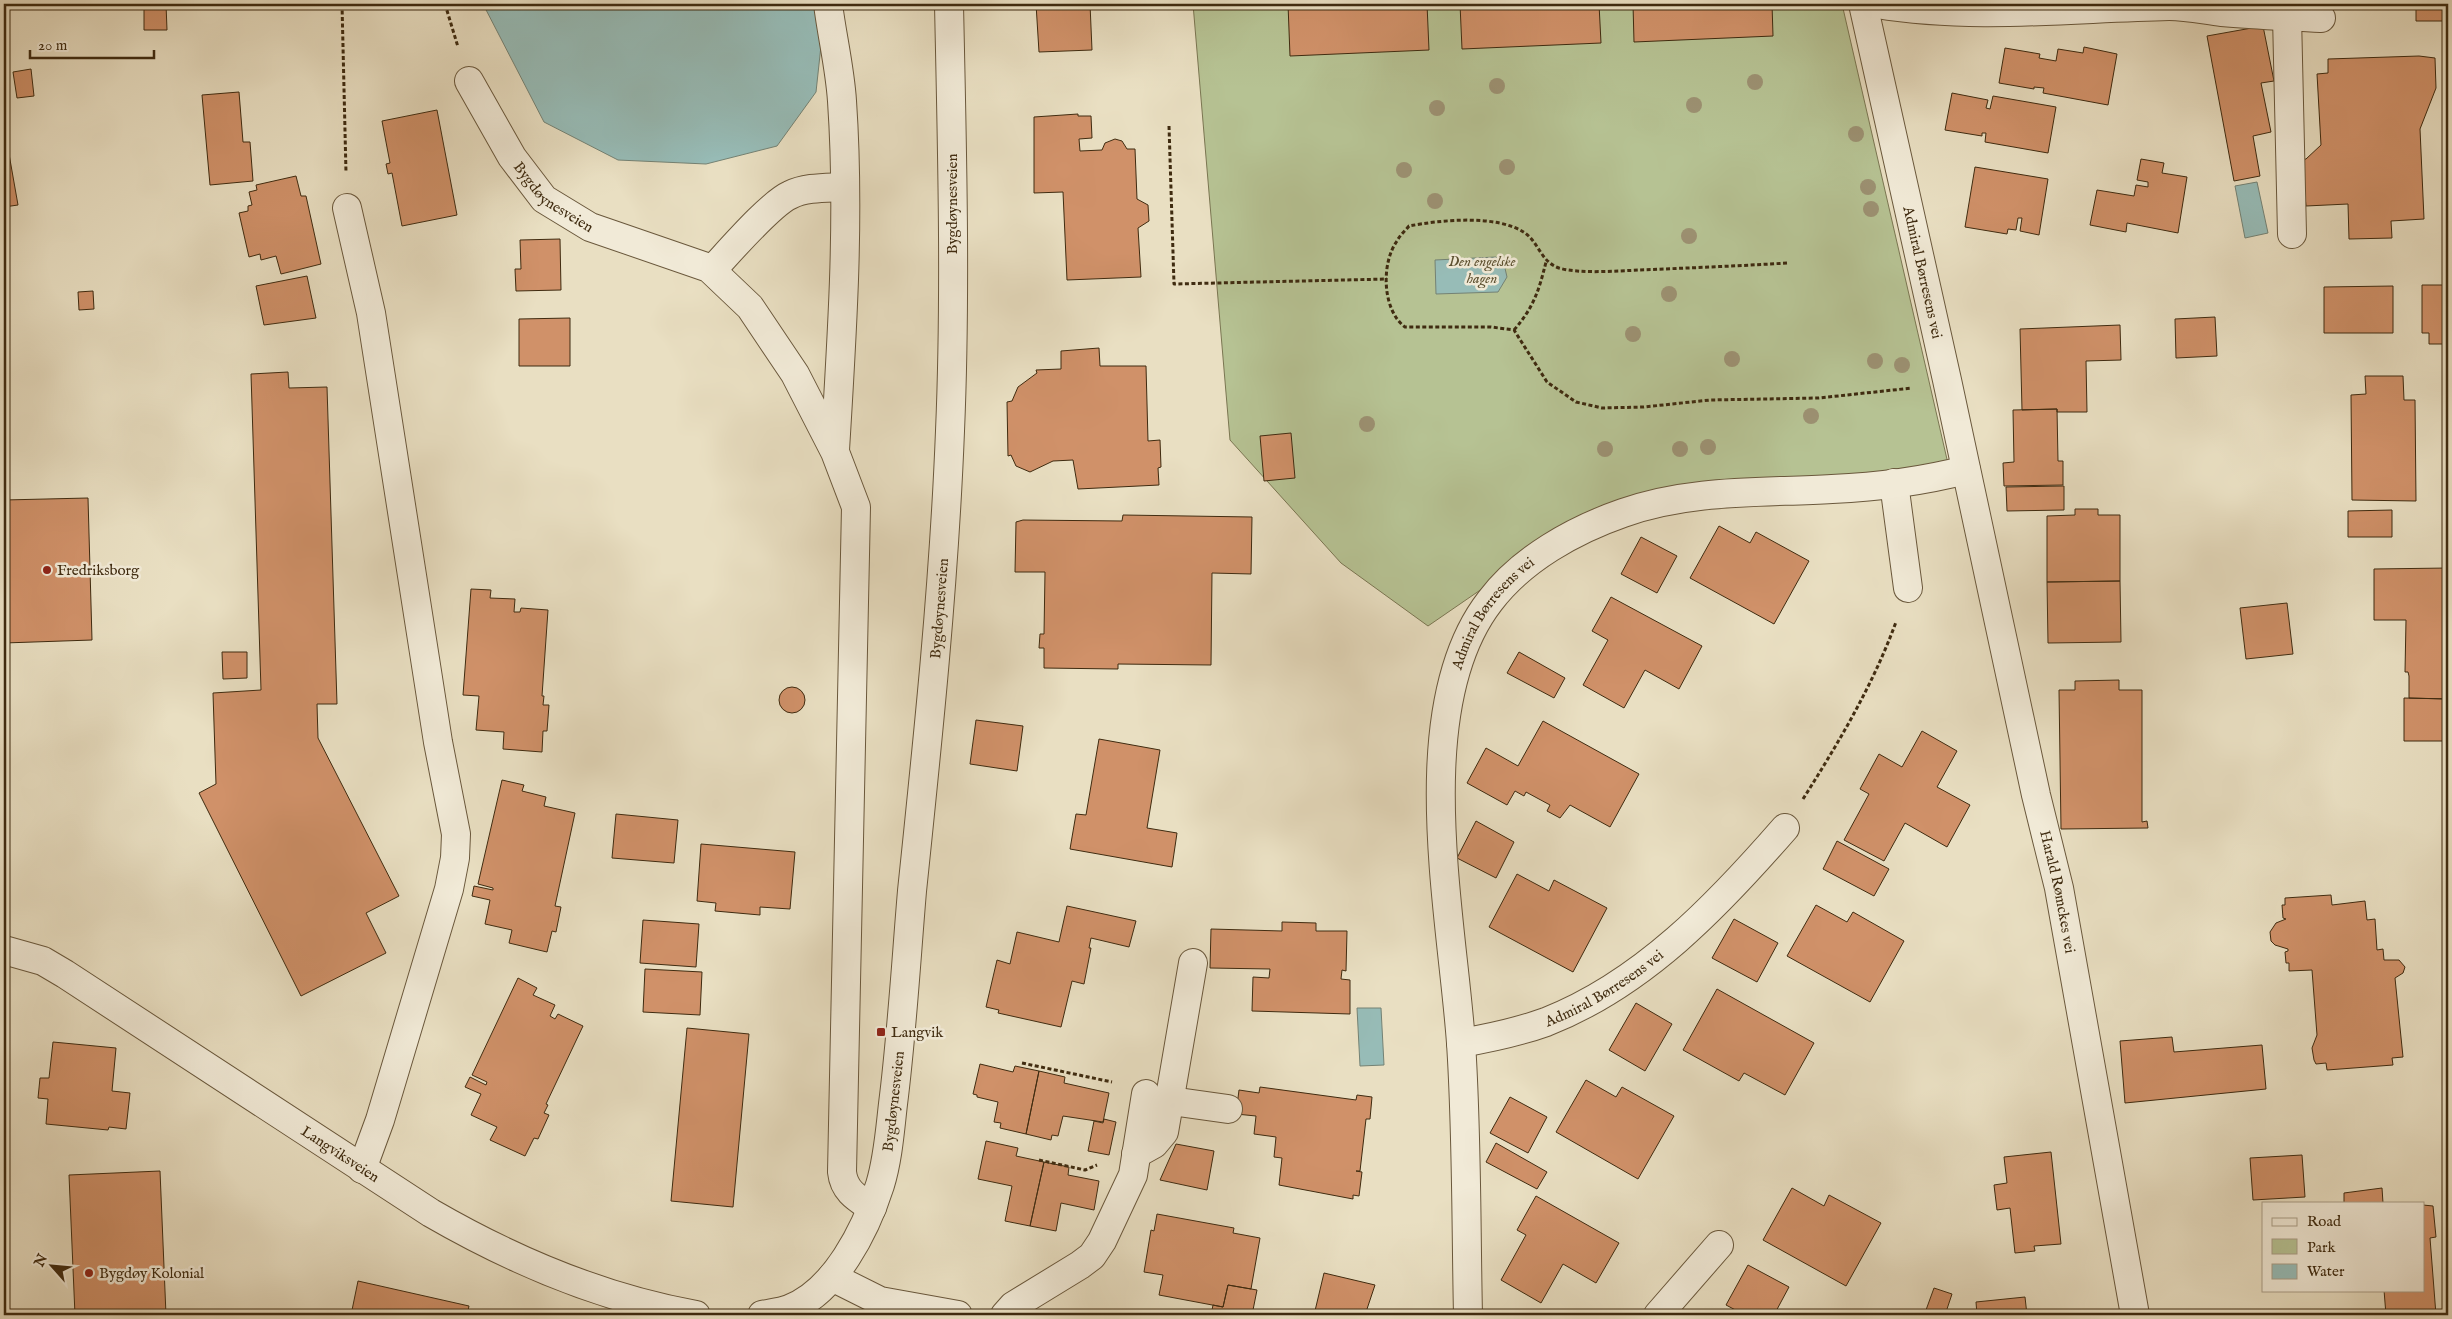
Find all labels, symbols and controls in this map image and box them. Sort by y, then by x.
scale bar [30,28,154,60]
text: 20 m [38,36,68,55]
street label: Bygdøynesveien [943,154,962,254]
street label: Bygdøynesveien [509,158,597,236]
street label: Admiral Børresens vei [1899,203,1947,340]
park label: Den engelske hagen [1448,252,1516,289]
street label: Admiral Børresens vei [1447,552,1538,673]
street label: Bygdøynesveien [926,557,952,660]
place label: Fredriksborg [57,561,140,580]
marker: Fredriksborg [41,564,53,576]
street label: Harald Rømckes vei [2036,828,2080,955]
street label: Admiral Børresens vei [1541,945,1667,1031]
place label: Langvik [891,1023,944,1042]
marker: Langvik [875,1026,887,1038]
street label: Bygdøynesveien [878,1050,908,1153]
street label: Langviksveien [298,1121,383,1186]
legend [2262,1202,2424,1292]
text: Road [2307,1212,2342,1231]
text: Park [2307,1238,2337,1257]
north arrow [28,1242,78,1292]
text: N [30,1251,52,1271]
text: Water [2307,1262,2345,1281]
place label: Bygdøy Kolonial [99,1264,205,1283]
marker: Bygdøy Kolonial [83,1267,95,1279]

